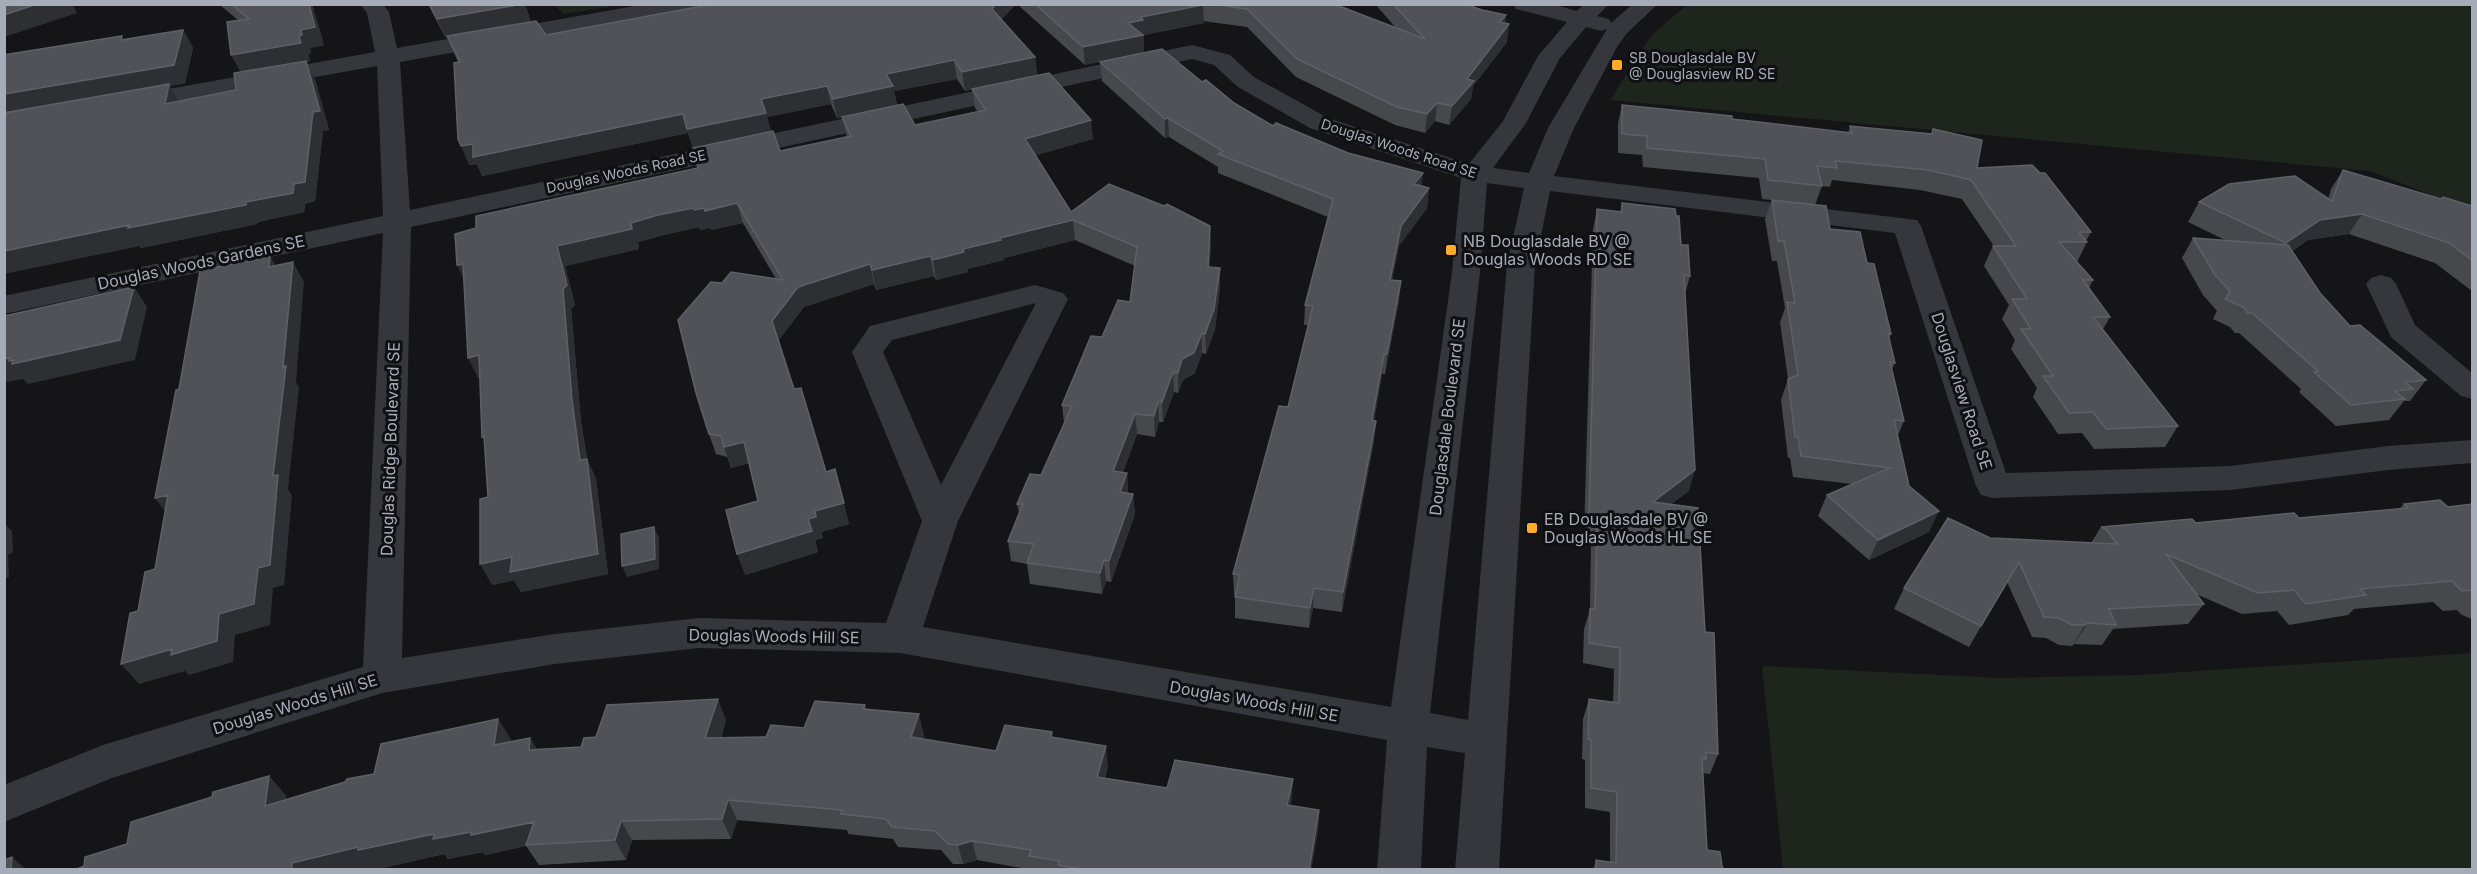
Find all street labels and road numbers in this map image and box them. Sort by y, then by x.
street label: Douglas Woods Road SE [1319,115,1479,181]
street label: Douglas Woods Road SE [545,146,707,196]
street label: Douglas Woods Gardens SE [96,230,306,294]
street label: Douglasview Road SE [1927,310,1997,472]
street label: Douglasdale Boulevard SE [1425,317,1469,517]
street label: Douglas Ridge Boulevard SE [376,342,404,556]
street label: Douglas Woods Hill SE [688,625,860,647]
street label: Douglas Woods Hill SE [210,669,380,739]
street label: Douglas Woods Hill SE [1168,676,1340,726]

